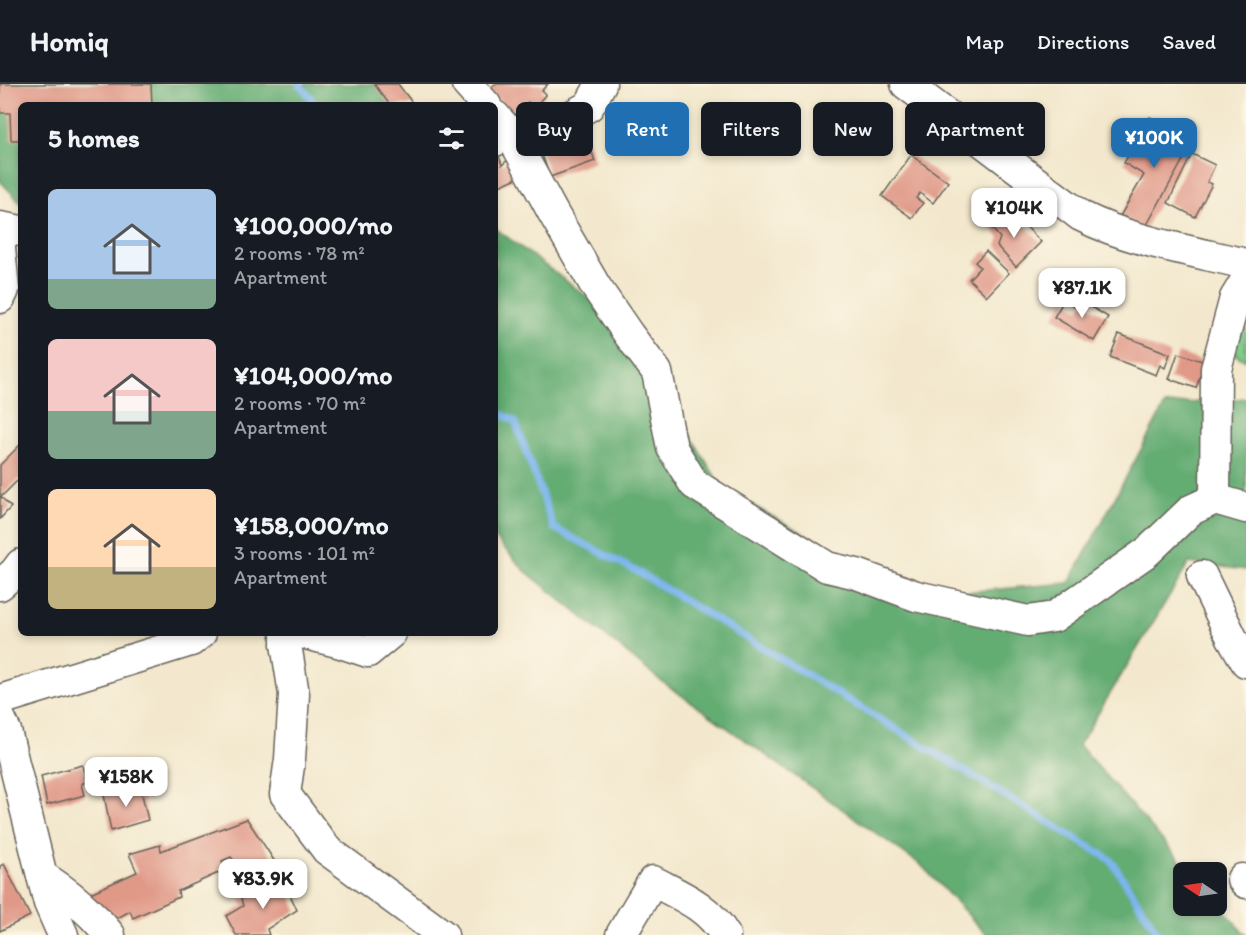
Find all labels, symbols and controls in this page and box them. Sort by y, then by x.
text: Homiq [30,24,109,58]
text: Map [966,29,1004,54]
text: Directions [1037,29,1129,54]
text: Saved [1162,29,1216,54]
chip: Buy [516,102,593,156]
chip: Rent [605,102,689,156]
chip: Filters [701,102,801,156]
chip: New [813,102,893,156]
chip: Apartment [905,102,1045,156]
pin: ¥100K [1112,118,1196,169]
text: 5 homes [48,122,140,154]
icon: filters [435,122,468,155]
text: ¥100K [1125,125,1183,149]
pin: ¥104K [972,188,1056,239]
text: ¥104K [985,195,1043,219]
text: ¥100,000/mo [234,209,393,241]
icon: home [96,213,168,285]
text: 2 rooms · 78 m² [234,241,365,265]
text: Apartment [234,265,327,289]
pin: ¥87.1K [1033,268,1131,319]
text: ¥87.1K [1052,275,1112,299]
text: ¥104,000/mo [234,359,392,391]
icon: home [96,363,168,435]
text: 2 rooms · 70 m² [234,391,366,415]
text: Apartment [234,415,327,439]
text: ¥158,000/mo [234,509,389,541]
icon: home [96,513,168,585]
text: 3 rooms · 101 m² [234,541,375,565]
text: Apartment [234,565,327,589]
pin: ¥158K [84,757,168,808]
text: ¥158K [99,764,153,788]
pin: ¥83.9K [214,859,312,910]
north arrow [1173,862,1227,916]
map controls [1173,862,1227,916]
text: ¥83.9K [232,866,294,890]

